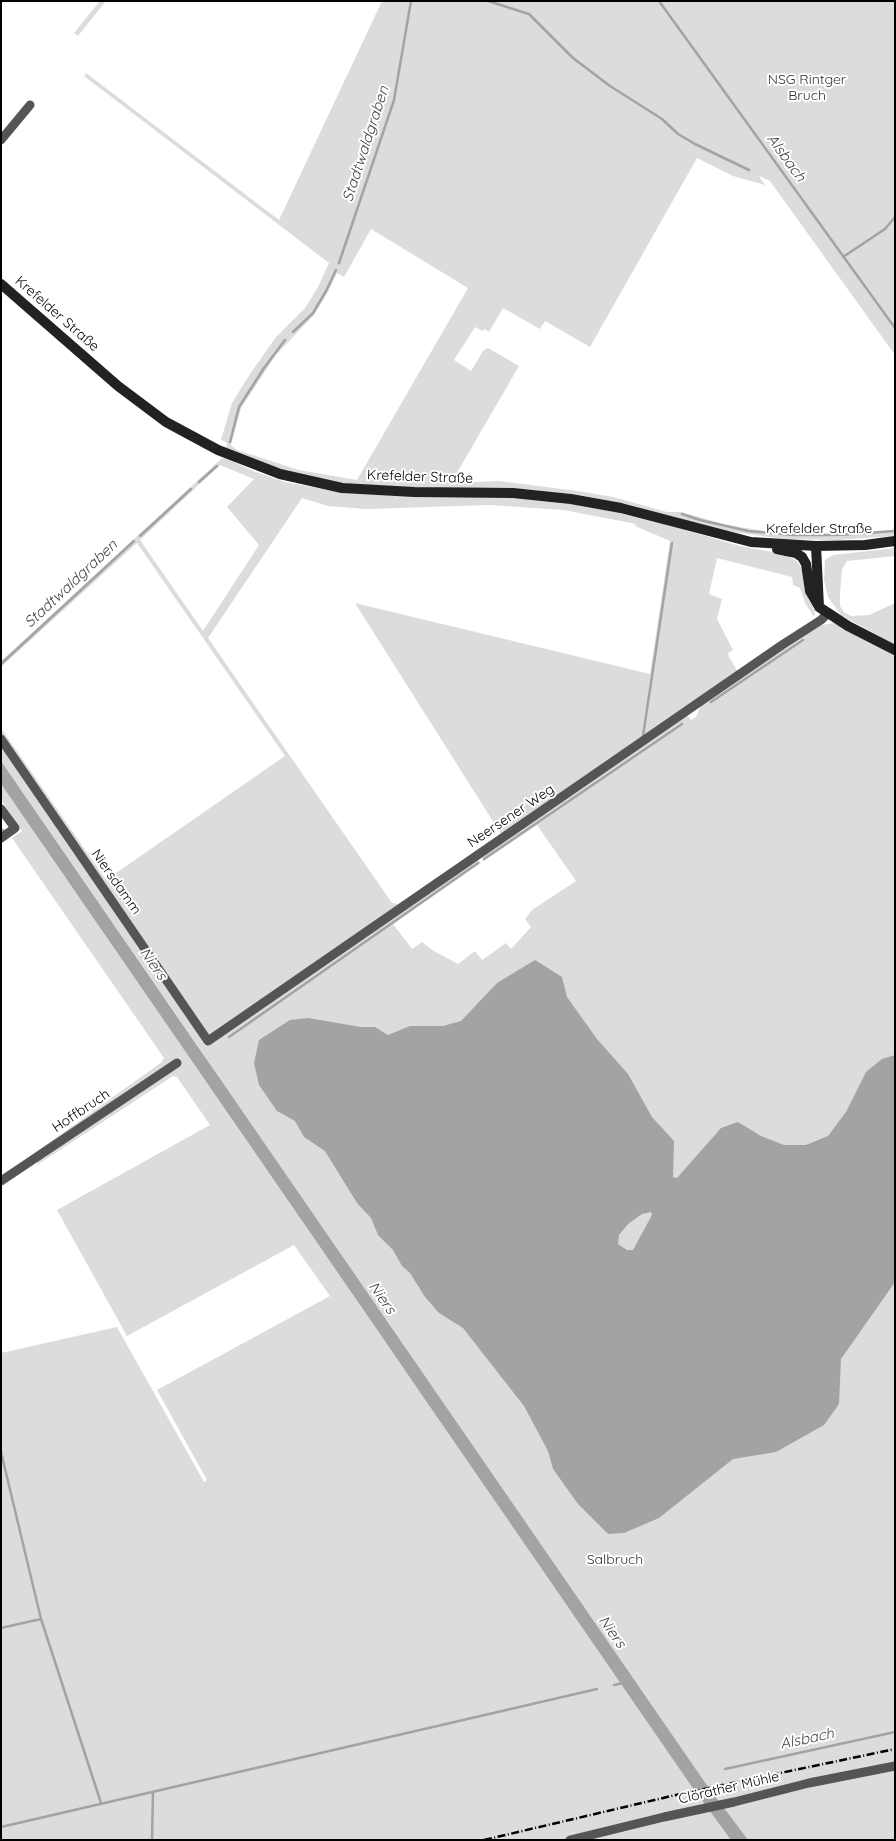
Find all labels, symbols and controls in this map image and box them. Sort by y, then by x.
park label: NSG Rintger Bruch [768,72,846,104]
water label: Stadtwaldgraben [339,84,393,204]
water label: Alsbach [763,131,809,185]
street label: Krefelder Straße [11,273,103,355]
street label: Krefelder Straße [367,467,473,487]
street label: Krefelder Straße [766,521,872,537]
water label: Stadtwaldgraben [21,536,121,632]
street label: Neersener Weg [464,781,558,851]
street label: Niersdamm [87,846,145,918]
water label: Niers [135,944,171,984]
street label: Hoffbruch [49,1086,113,1136]
water label: Niers [364,1278,400,1318]
park label: Salbruch [587,1552,643,1568]
water label: Niers [594,1612,630,1652]
water label: Alsbach [778,1725,836,1753]
street label: Clörather Mühle [677,1768,781,1808]

